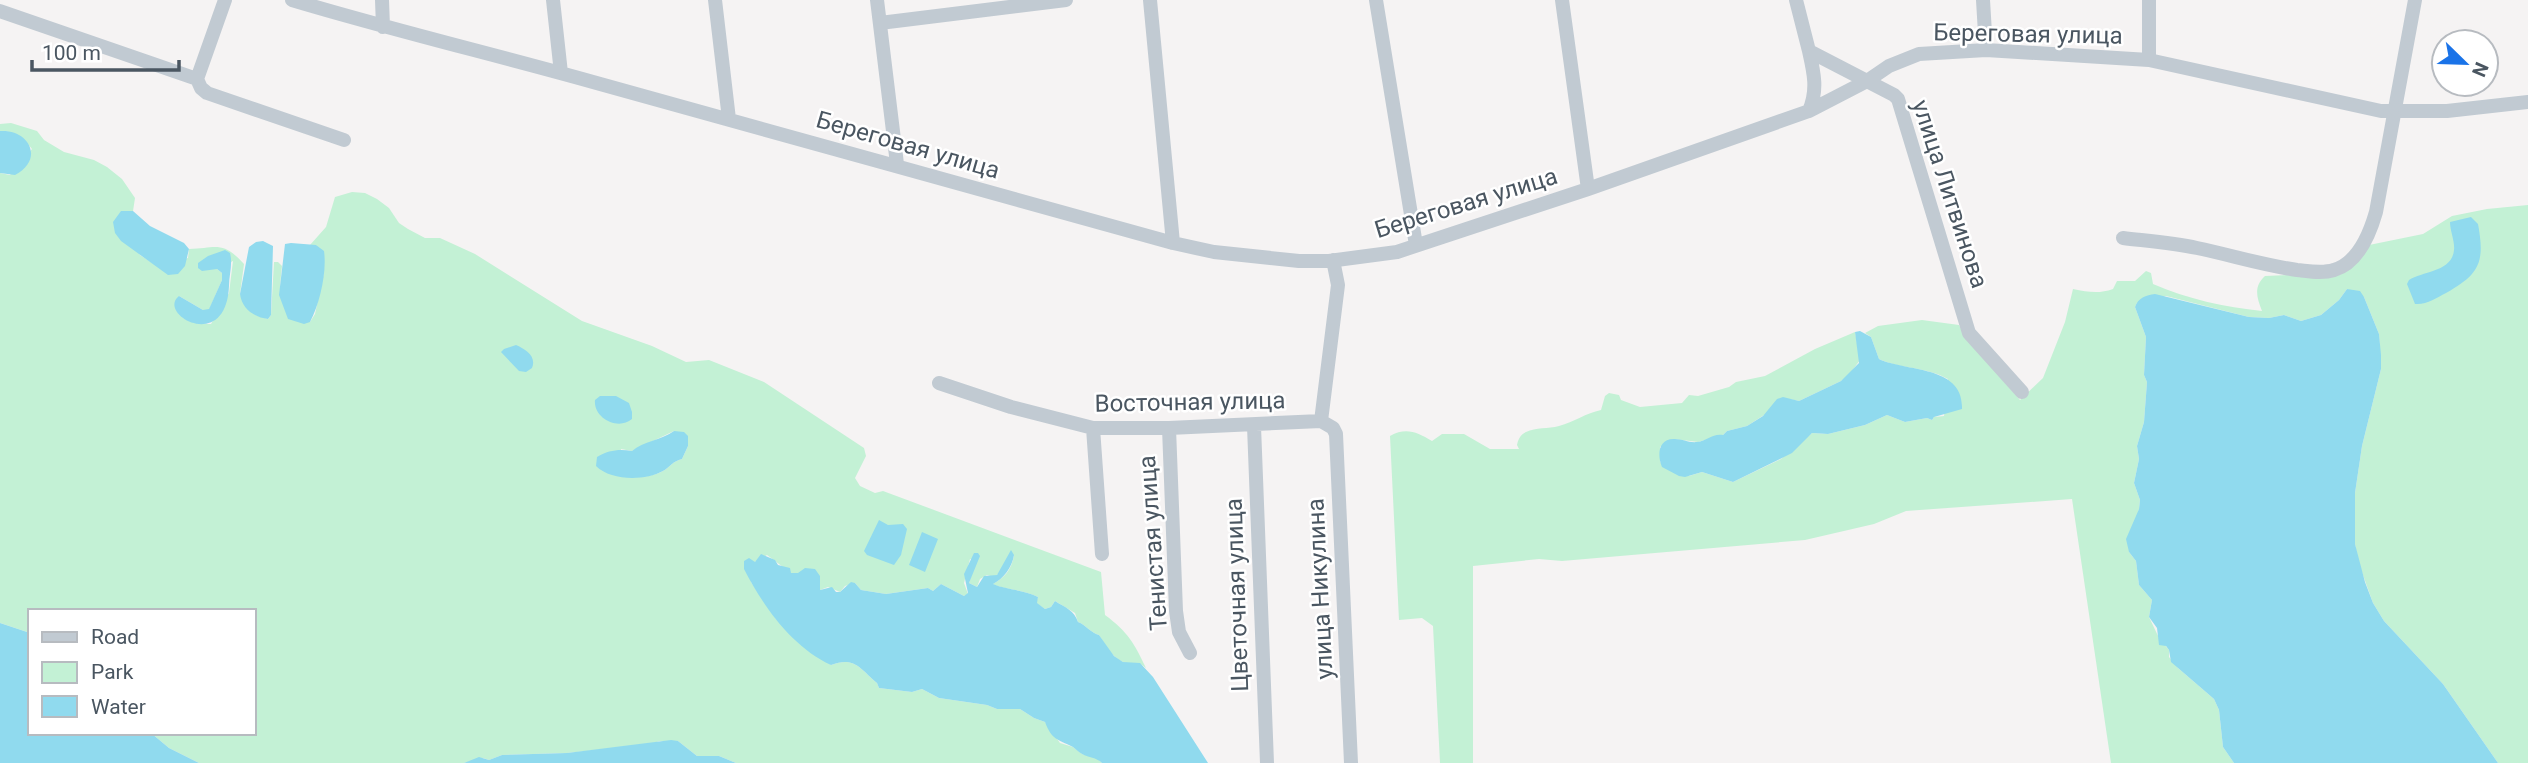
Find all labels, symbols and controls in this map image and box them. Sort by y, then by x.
street label: Береговая улица [1933,18,2123,50]
scale bar [32,28,178,72]
north arrow [2430,28,2500,98]
text: 100 m [42,41,101,65]
text: N [2467,59,2493,80]
street label: улица Литвинова [1906,96,1994,292]
street label: Береговая улица [813,105,1003,185]
street label: Береговая улица [1371,162,1561,244]
street label: Восточная улица [1094,386,1286,418]
street label: Тенистая улица [1133,454,1173,632]
street label: Цветочная улица [1220,498,1254,692]
street label: улица Никулина [1301,498,1339,680]
legend [28,609,256,735]
text: Road [91,625,139,649]
text: Park [91,660,134,684]
text: Water [91,695,146,719]

